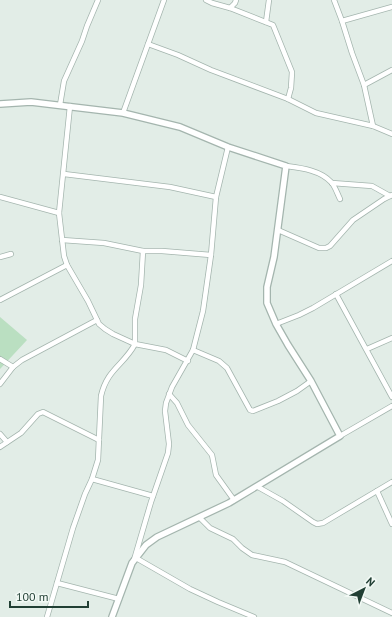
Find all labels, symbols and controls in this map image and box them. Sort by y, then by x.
north arrow [344,569,384,609]
text: N [363,574,378,589]
scale bar [10,583,88,609]
text: 100 m [16,589,49,604]

